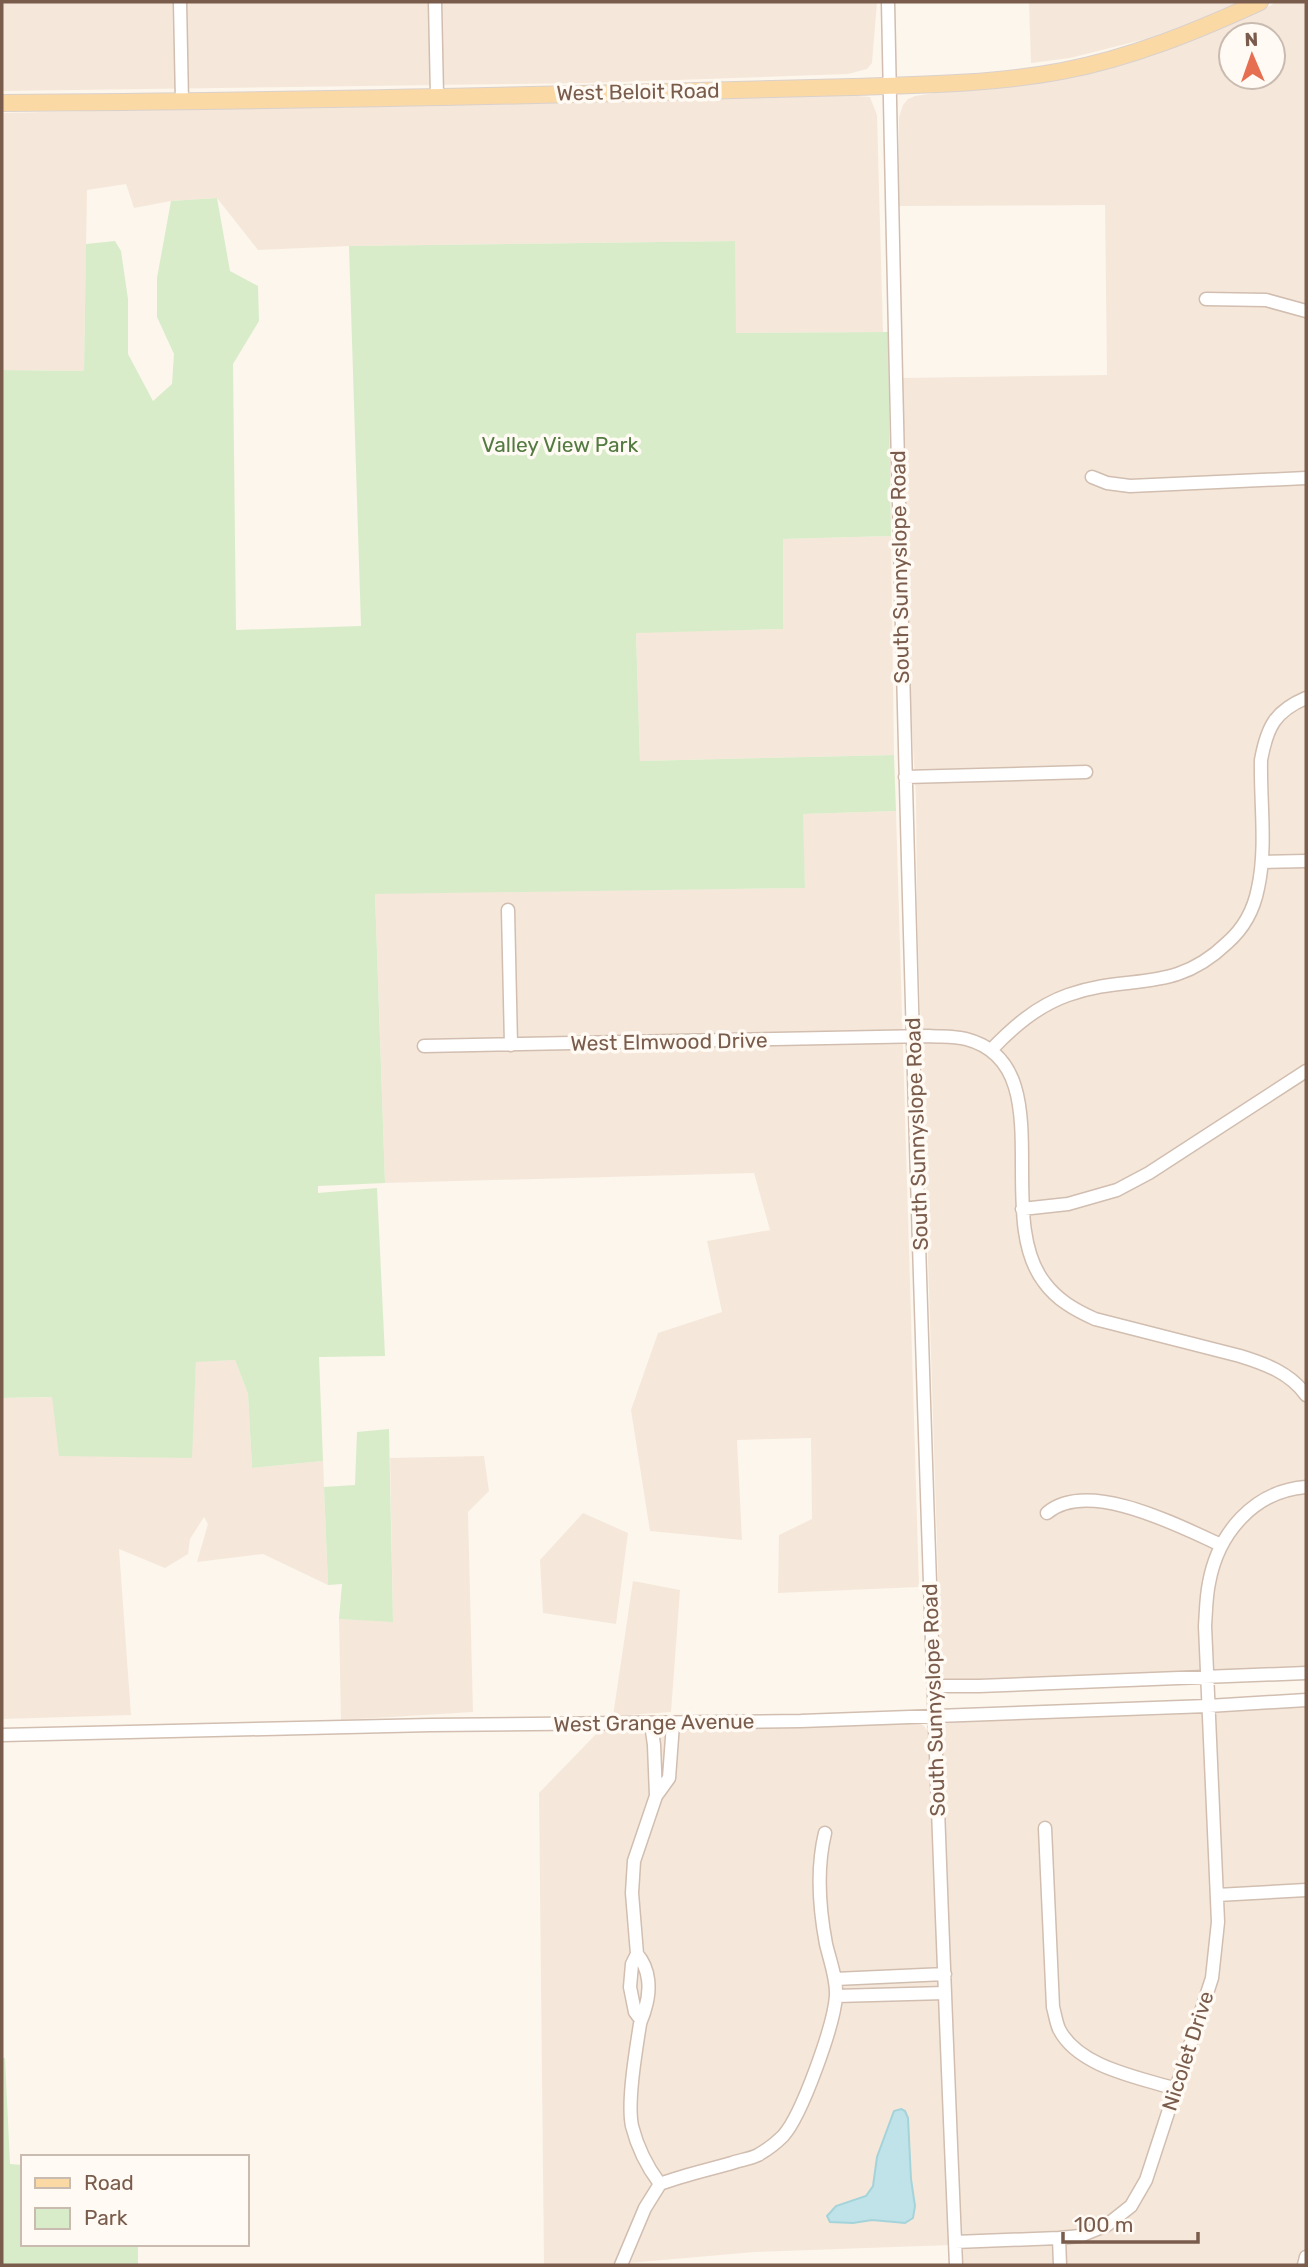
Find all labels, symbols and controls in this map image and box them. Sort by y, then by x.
north arrow [1217,21,1287,91]
text: N [1244,28,1259,51]
street label: West Beloit Road [556,78,720,105]
park label: Valley View Park [482,432,639,457]
street label: South Sunnyslope Road [885,450,914,684]
street label: South Sunnyslope Road [900,1017,933,1251]
street label: West Elmwood Drive [570,1027,768,1056]
street label: South Sunnyslope Road [917,1583,950,1817]
street label: West Grange Avenue [553,1708,755,1737]
street label: Nicolet Drive [1156,1988,1219,2114]
legend [21,2155,248,2246]
text: Road [84,2170,134,2195]
scale bar [1063,2200,1198,2244]
text: Park [84,2205,128,2230]
text: 100 m [1074,2212,1133,2237]

